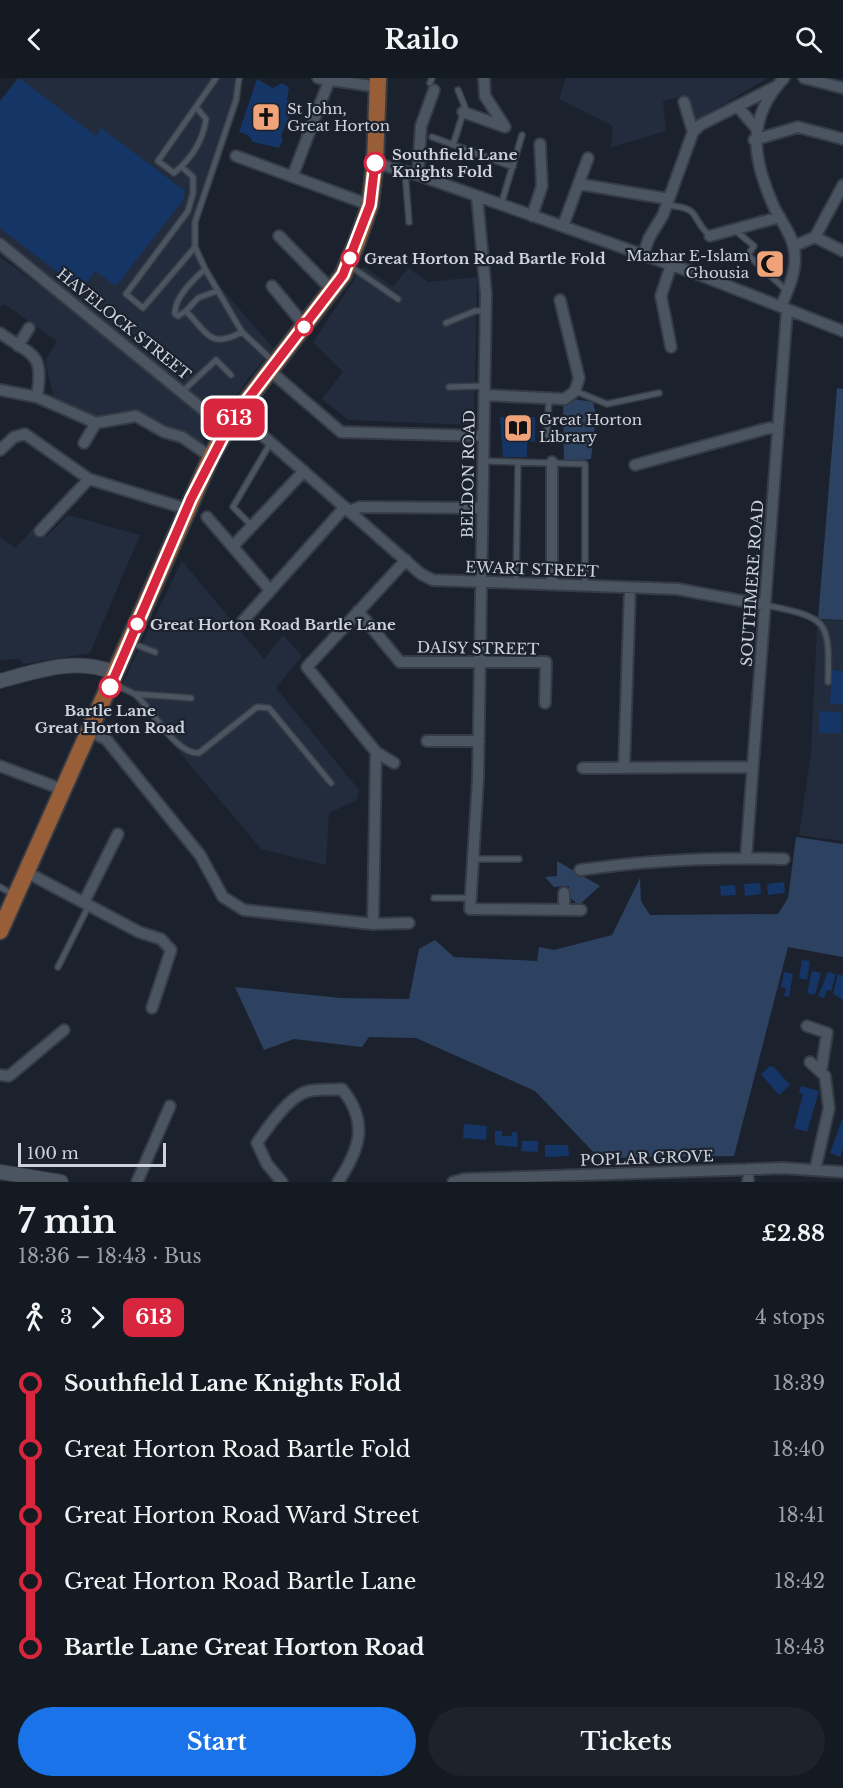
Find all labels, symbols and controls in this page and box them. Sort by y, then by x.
icon: back [18,23,51,56]
text: Railo [384,23,459,56]
icon: search [792,23,825,56]
place label: St John, Great Horton [287,99,390,135]
church icon: St John, Great Horton [250,101,282,133]
place label: Southfield Lane Knights Fold [392,145,518,181]
marker: Southfield Lane Knights Fold [364,152,386,174]
place label: Mazhar E-Islam Ghousia [626,246,750,282]
mosque icon: Mazhar E-Islam Ghousia [754,248,786,280]
marker: Great Horton Road Bartle Fold [341,249,359,267]
place label: Great Horton Road Bartle Fold [364,249,606,268]
street label: HAVELOCK STREET [53,264,195,384]
unlabelled marker [295,318,313,336]
line badge: 613 [200,398,268,438]
text: 613 [216,405,252,431]
street label: BELDON ROAD [457,410,479,538]
place label: Great Horton Library [539,410,642,446]
library icon: Great Horton Library [502,412,534,444]
street label: SOUTHMERE ROAD [737,499,767,667]
street label: EWART STREET [465,557,599,581]
marker: Great Horton Road Bartle Lane [128,615,146,633]
place label: Great Horton Road Bartle Lane [150,615,396,634]
street label: DAISY STREET [417,637,539,659]
marker: Bartle Lane Great Horton Road [99,676,121,698]
place label: Bartle Lane Great Horton Road [35,701,186,737]
scale bar [18,1140,166,1168]
text: 100 m [27,1143,79,1163]
street label: POPLAR GROVE [580,1146,714,1170]
text: 7 min [18,1201,116,1242]
text: £2.88 [761,1220,825,1247]
text: 18:36 – 18:43 · Bus [18,1244,202,1268]
icon: walk [18,1301,51,1334]
icon: forward [81,1301,114,1334]
text: 613 [135,1304,172,1330]
text: 3 [60,1305,72,1329]
text: 4 stops [755,1305,825,1329]
text: Southfield Lane Knights Fold [64,1370,401,1397]
text: 18:39 [773,1371,825,1395]
text: Great Horton Road Bartle Fold [64,1436,411,1463]
text: 18:40 [772,1437,825,1461]
text: Great Horton Road Ward Street [64,1502,419,1529]
text: 18:41 [778,1503,825,1527]
text: Great Horton Road Bartle Lane [64,1568,416,1595]
text: 18:42 [774,1569,825,1593]
text: Bartle Lane Great Horton Road [64,1634,425,1661]
text: 18:43 [774,1635,825,1659]
button: Start [18,1707,416,1776]
button: Tickets [428,1707,825,1776]

